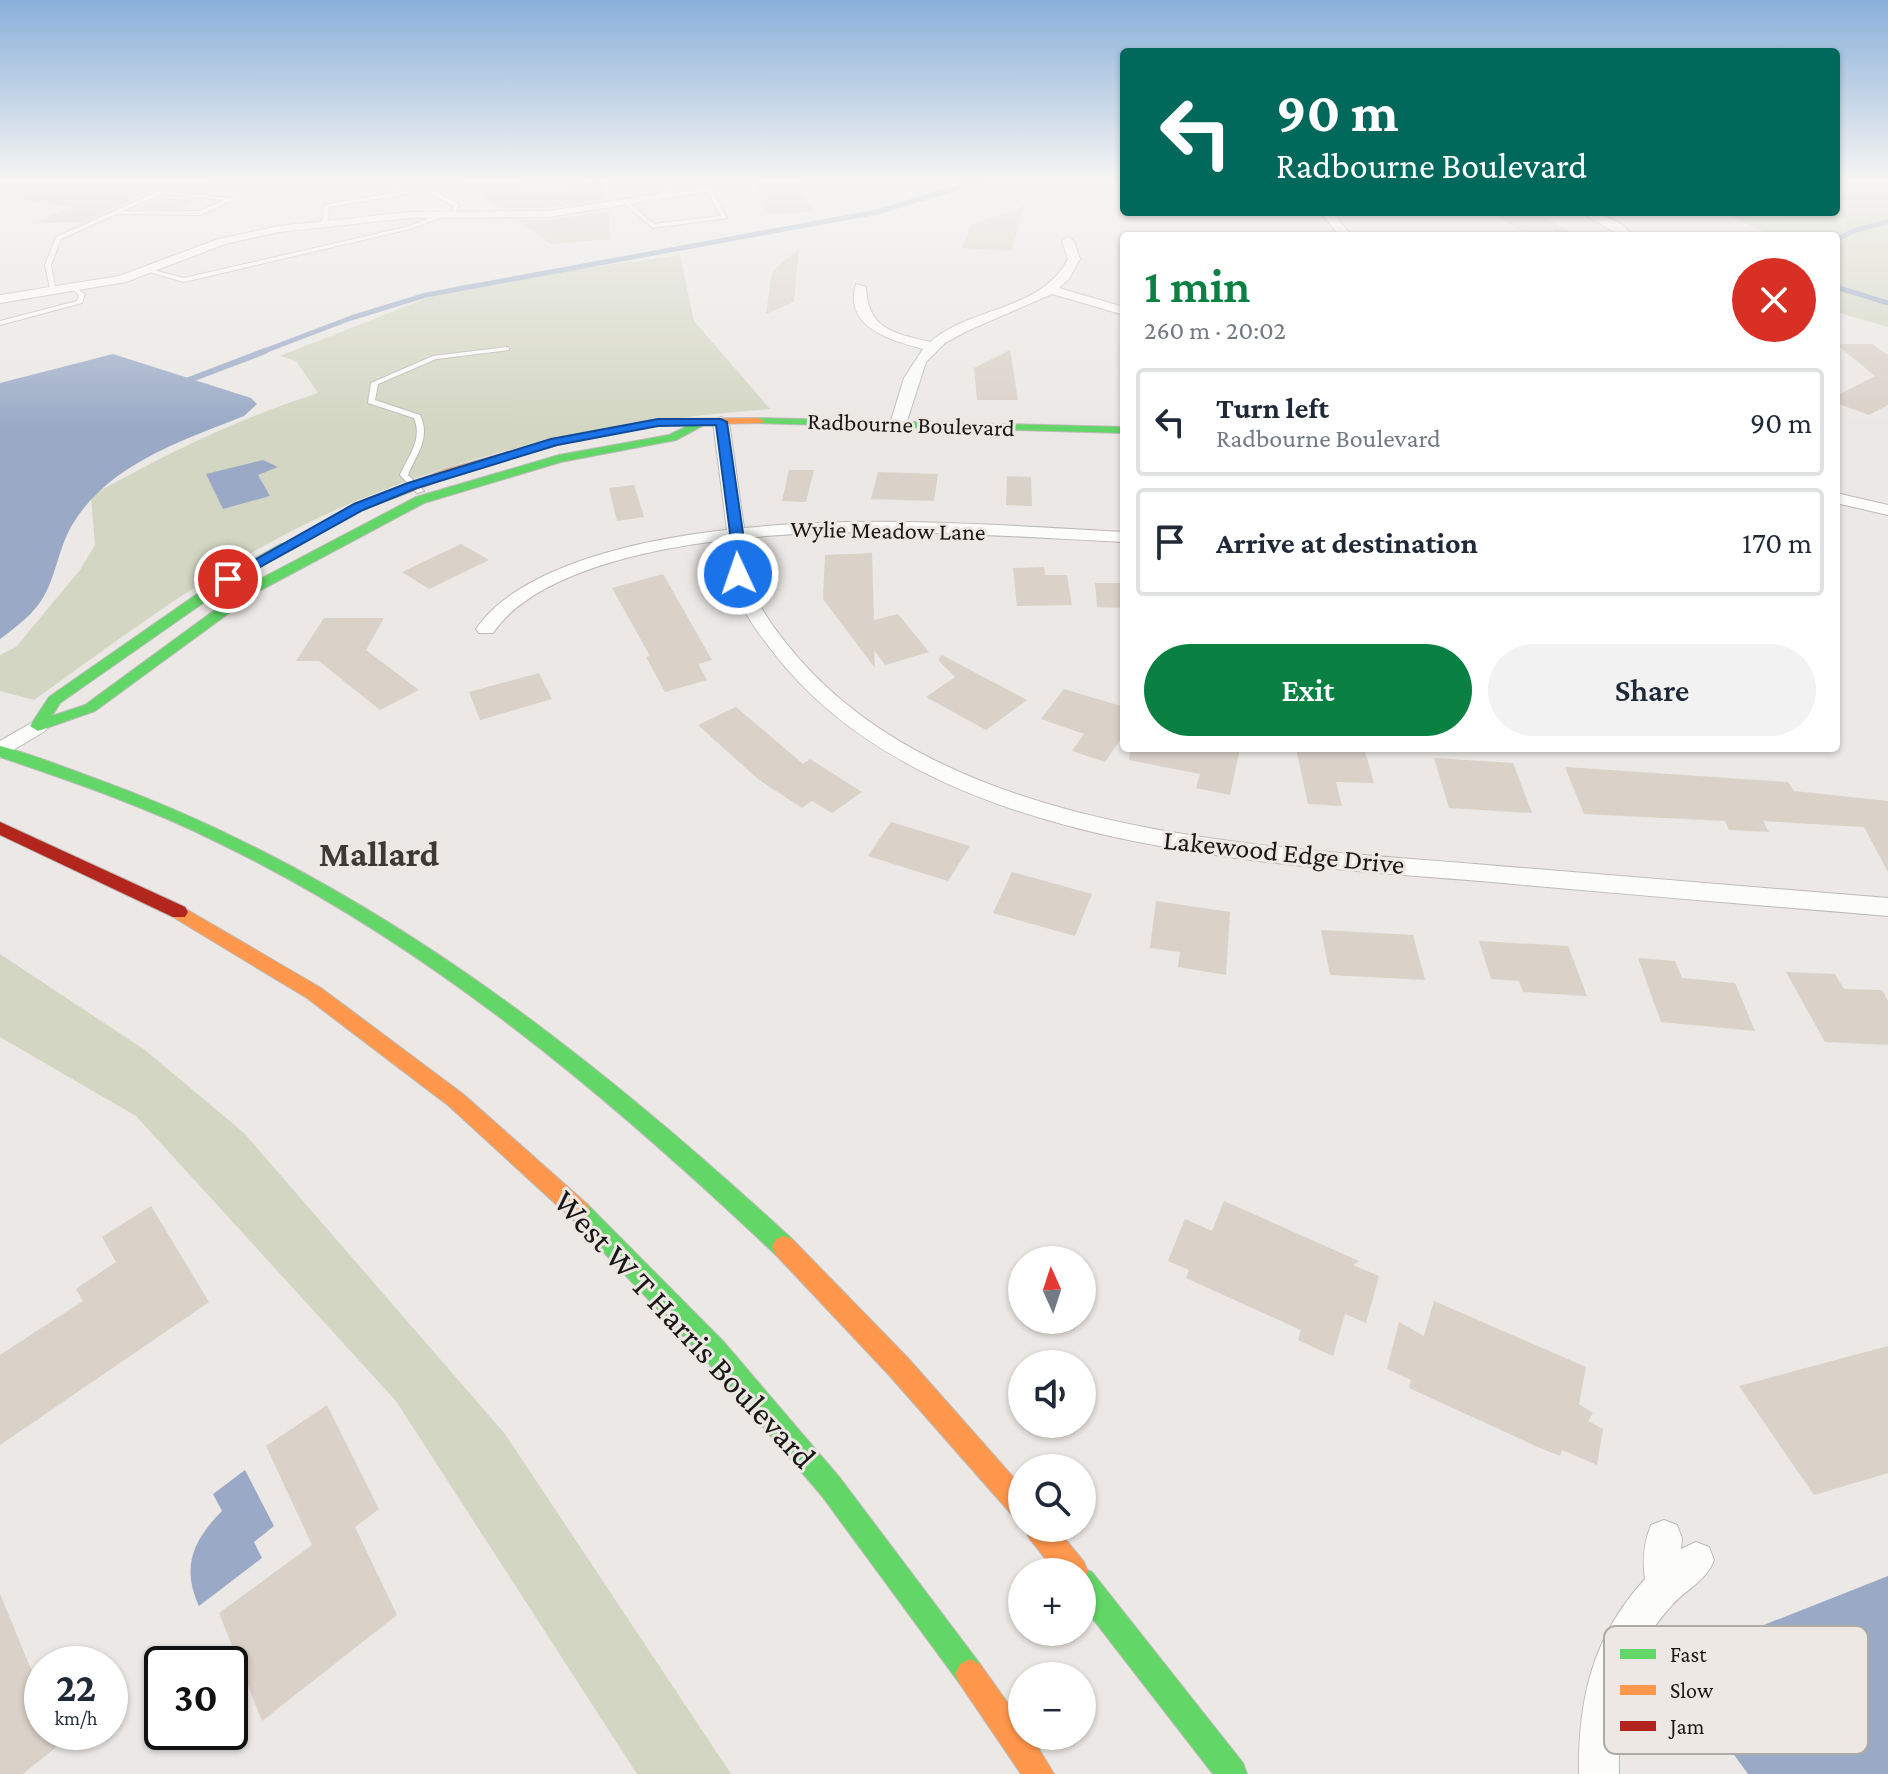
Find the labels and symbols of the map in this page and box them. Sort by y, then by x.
street label: Radbourne Boulevard [807,407,1016,441]
street label: Wylie Meadow Lane [790,515,986,545]
position arrow [696,532,780,616]
pin [194,545,262,613]
street label: Lakewood Edge Drive [1162,824,1406,880]
district label: Mallard [319,834,440,874]
street label: West W T Harris Boulevard [546,1182,824,1476]
north arrow [1008,1246,1096,1334]
legend [1604,1626,1868,1754]
text: Fast [1670,1642,1707,1667]
speed limit sign: 30 [144,1646,248,1750]
text: Slow [1670,1678,1714,1703]
text: Jam [1668,1714,1705,1739]

